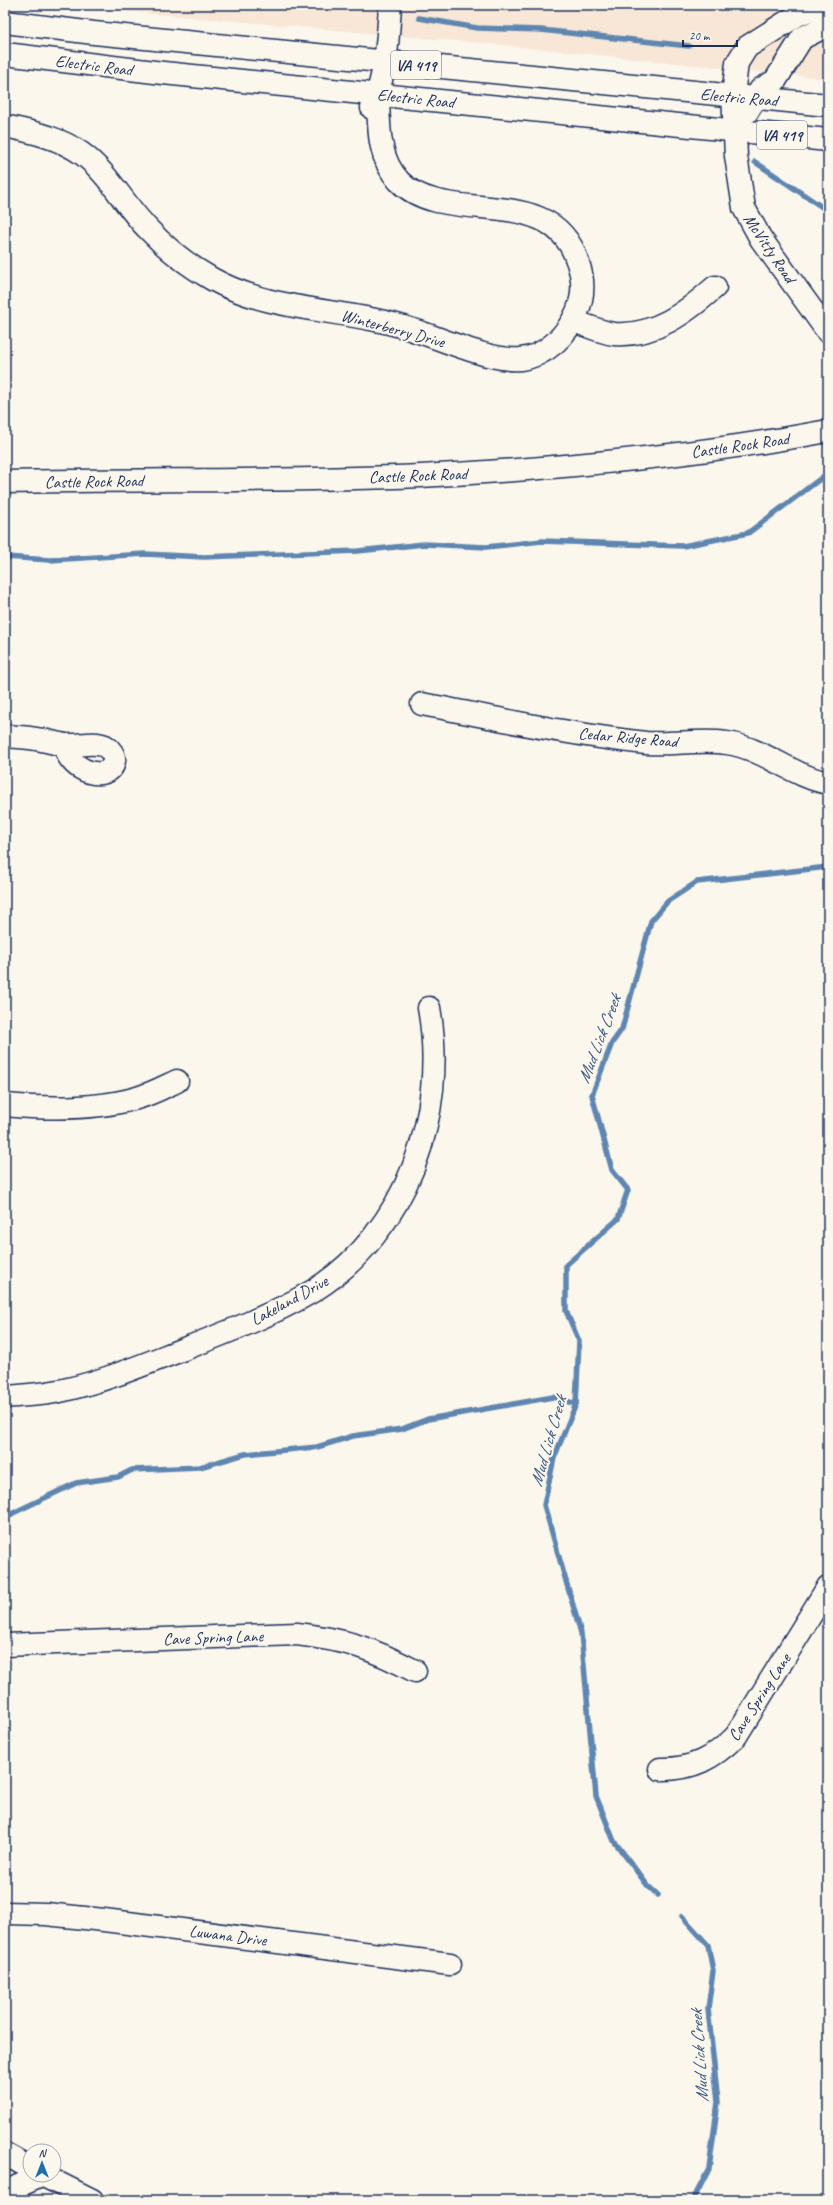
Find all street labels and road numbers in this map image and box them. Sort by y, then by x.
street label: Electric Road [54,50,136,81]
road number: VA 419 [391,51,441,79]
street label: Electric Road [376,84,458,113]
street label: Electric Road [699,84,781,112]
road number: VA 419 [757,121,807,149]
street label: McVitty Road [739,210,802,290]
street label: Winterberry Drive [339,305,448,353]
street label: Castle Rock Road [690,428,793,463]
street label: Castle Rock Road [368,463,470,488]
street label: Castle Rock Road [44,470,146,493]
street label: Cedar Ridge Road [578,723,682,753]
street label: Lakeland Drive [247,1270,333,1330]
street label: Cave Spring Lane [163,1625,265,1650]
street label: Cave Spring Lane [723,1648,796,1745]
street label: Luwana Drive [188,1920,269,1951]

